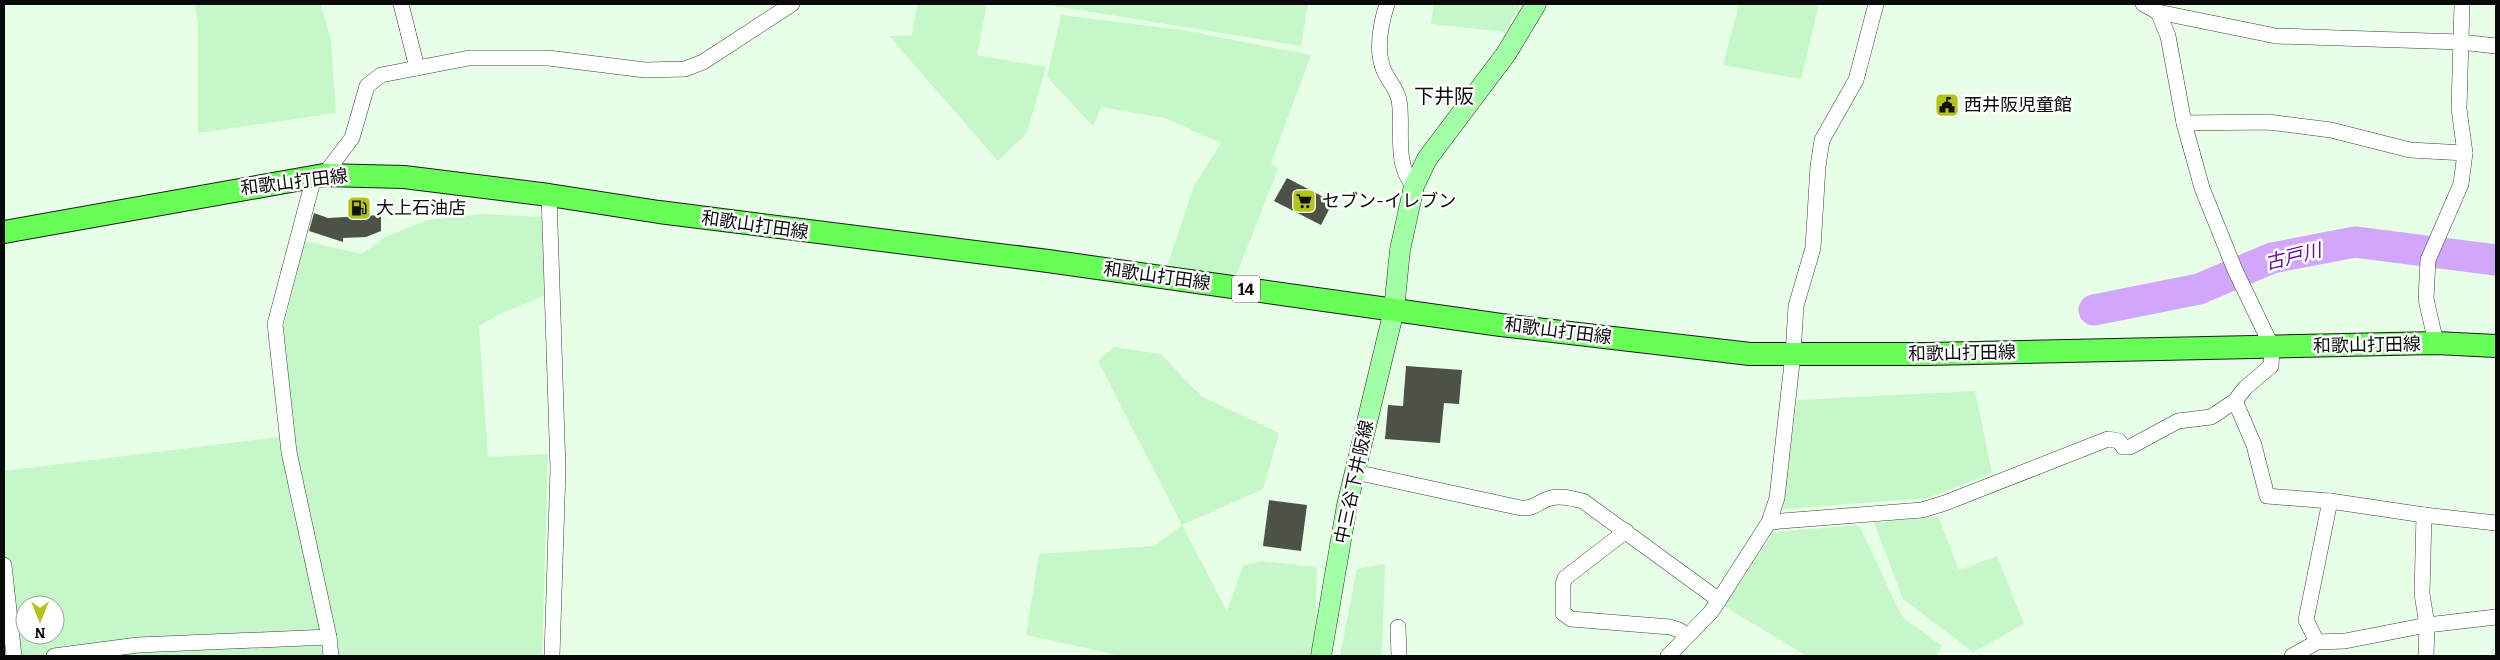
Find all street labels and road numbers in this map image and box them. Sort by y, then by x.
street label: 和歌山打田線 [239,165,349,199]
street label: 和歌山打田線 [700,207,810,243]
street label: 和歌山打田線 [1102,258,1212,294]
road number: 14 [1232,276,1260,302]
street label: 和歌山打田線 [1503,314,1613,348]
street label: 和歌山打田線 [2313,333,2421,357]
street label: 和歌山打田線 [1908,341,2016,365]
street label: 中三谷下井阪線 [1330,418,1378,546]

